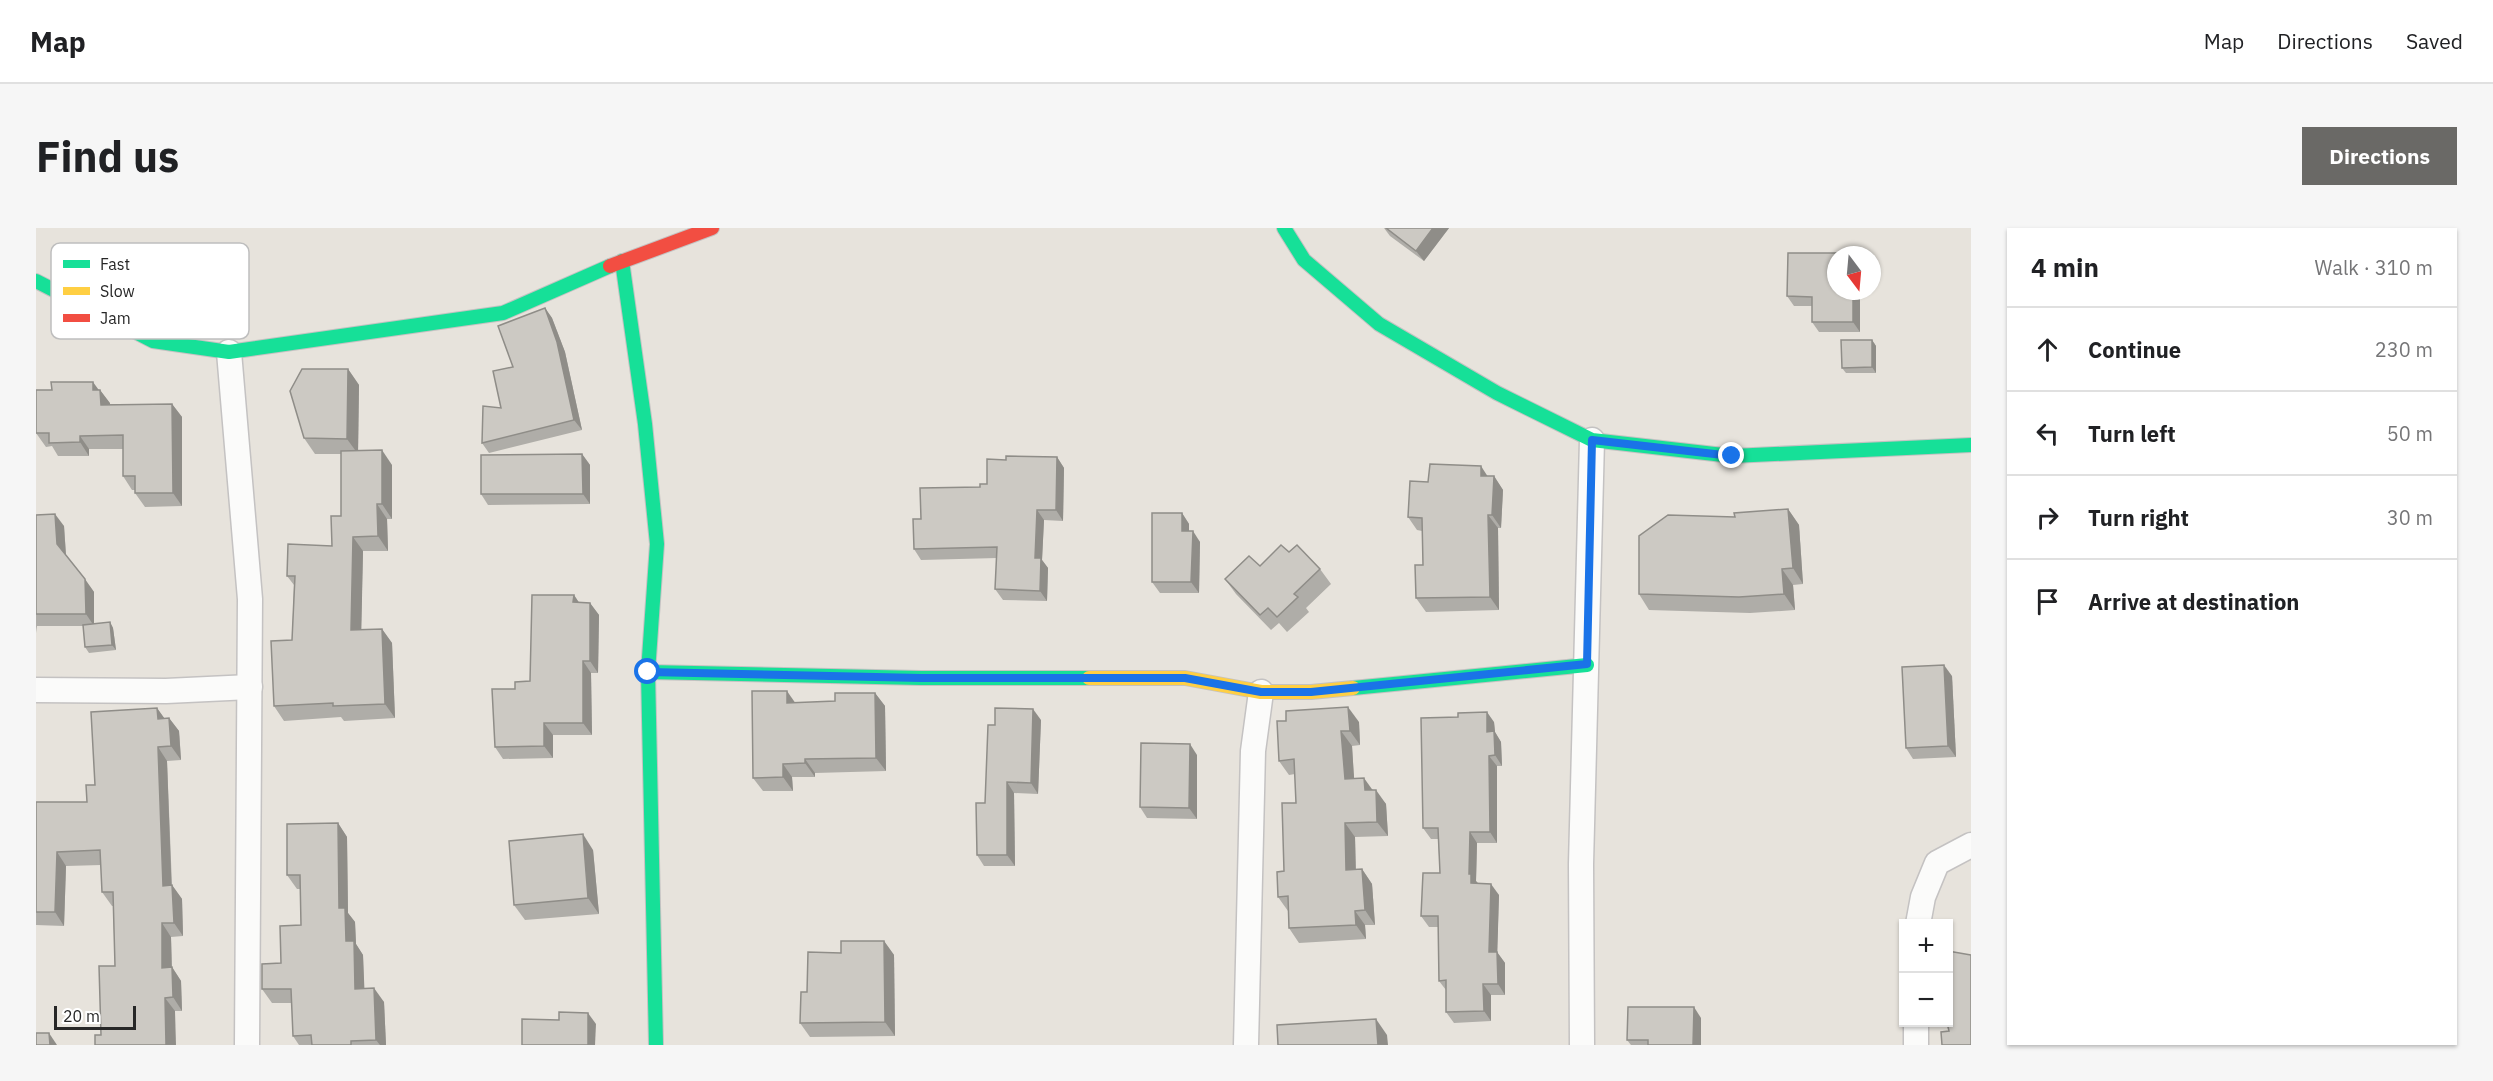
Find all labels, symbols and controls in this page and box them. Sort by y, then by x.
text: Map [30,23,86,60]
text: Map [2204,27,2244,55]
text: Directions [2277,27,2373,55]
text: Saved [2406,27,2463,55]
button: Directions [2302,127,2457,185]
text: Find us [36,129,179,184]
legend [51,243,249,339]
north arrow [1827,246,1881,300]
text: 4 min [2031,250,2099,284]
text: Fast [100,254,130,274]
text: Walk · 310 m [2315,254,2433,281]
text: Slow [100,281,135,301]
text: Jam [100,308,131,328]
icon: ahead [2031,333,2064,366]
text: Continue [2088,335,2181,364]
text: 230 m [2375,336,2433,363]
icon: left [2031,417,2064,450]
text: Turn left [2088,419,2176,448]
text: 50 m [2387,420,2433,447]
route end [1718,442,1744,468]
icon: right [2031,501,2064,534]
text: Turn right [2088,503,2189,532]
text: 30 m [2387,504,2433,531]
icon: arrive [2031,585,2064,618]
text: Arrive at destination [2088,587,2299,616]
route start [634,658,660,684]
map controls [1899,919,1953,1027]
button: + [1899,919,1953,973]
button: − [1899,973,1953,1027]
scale bar [54,1003,136,1030]
text: 20 m [63,1006,100,1026]

